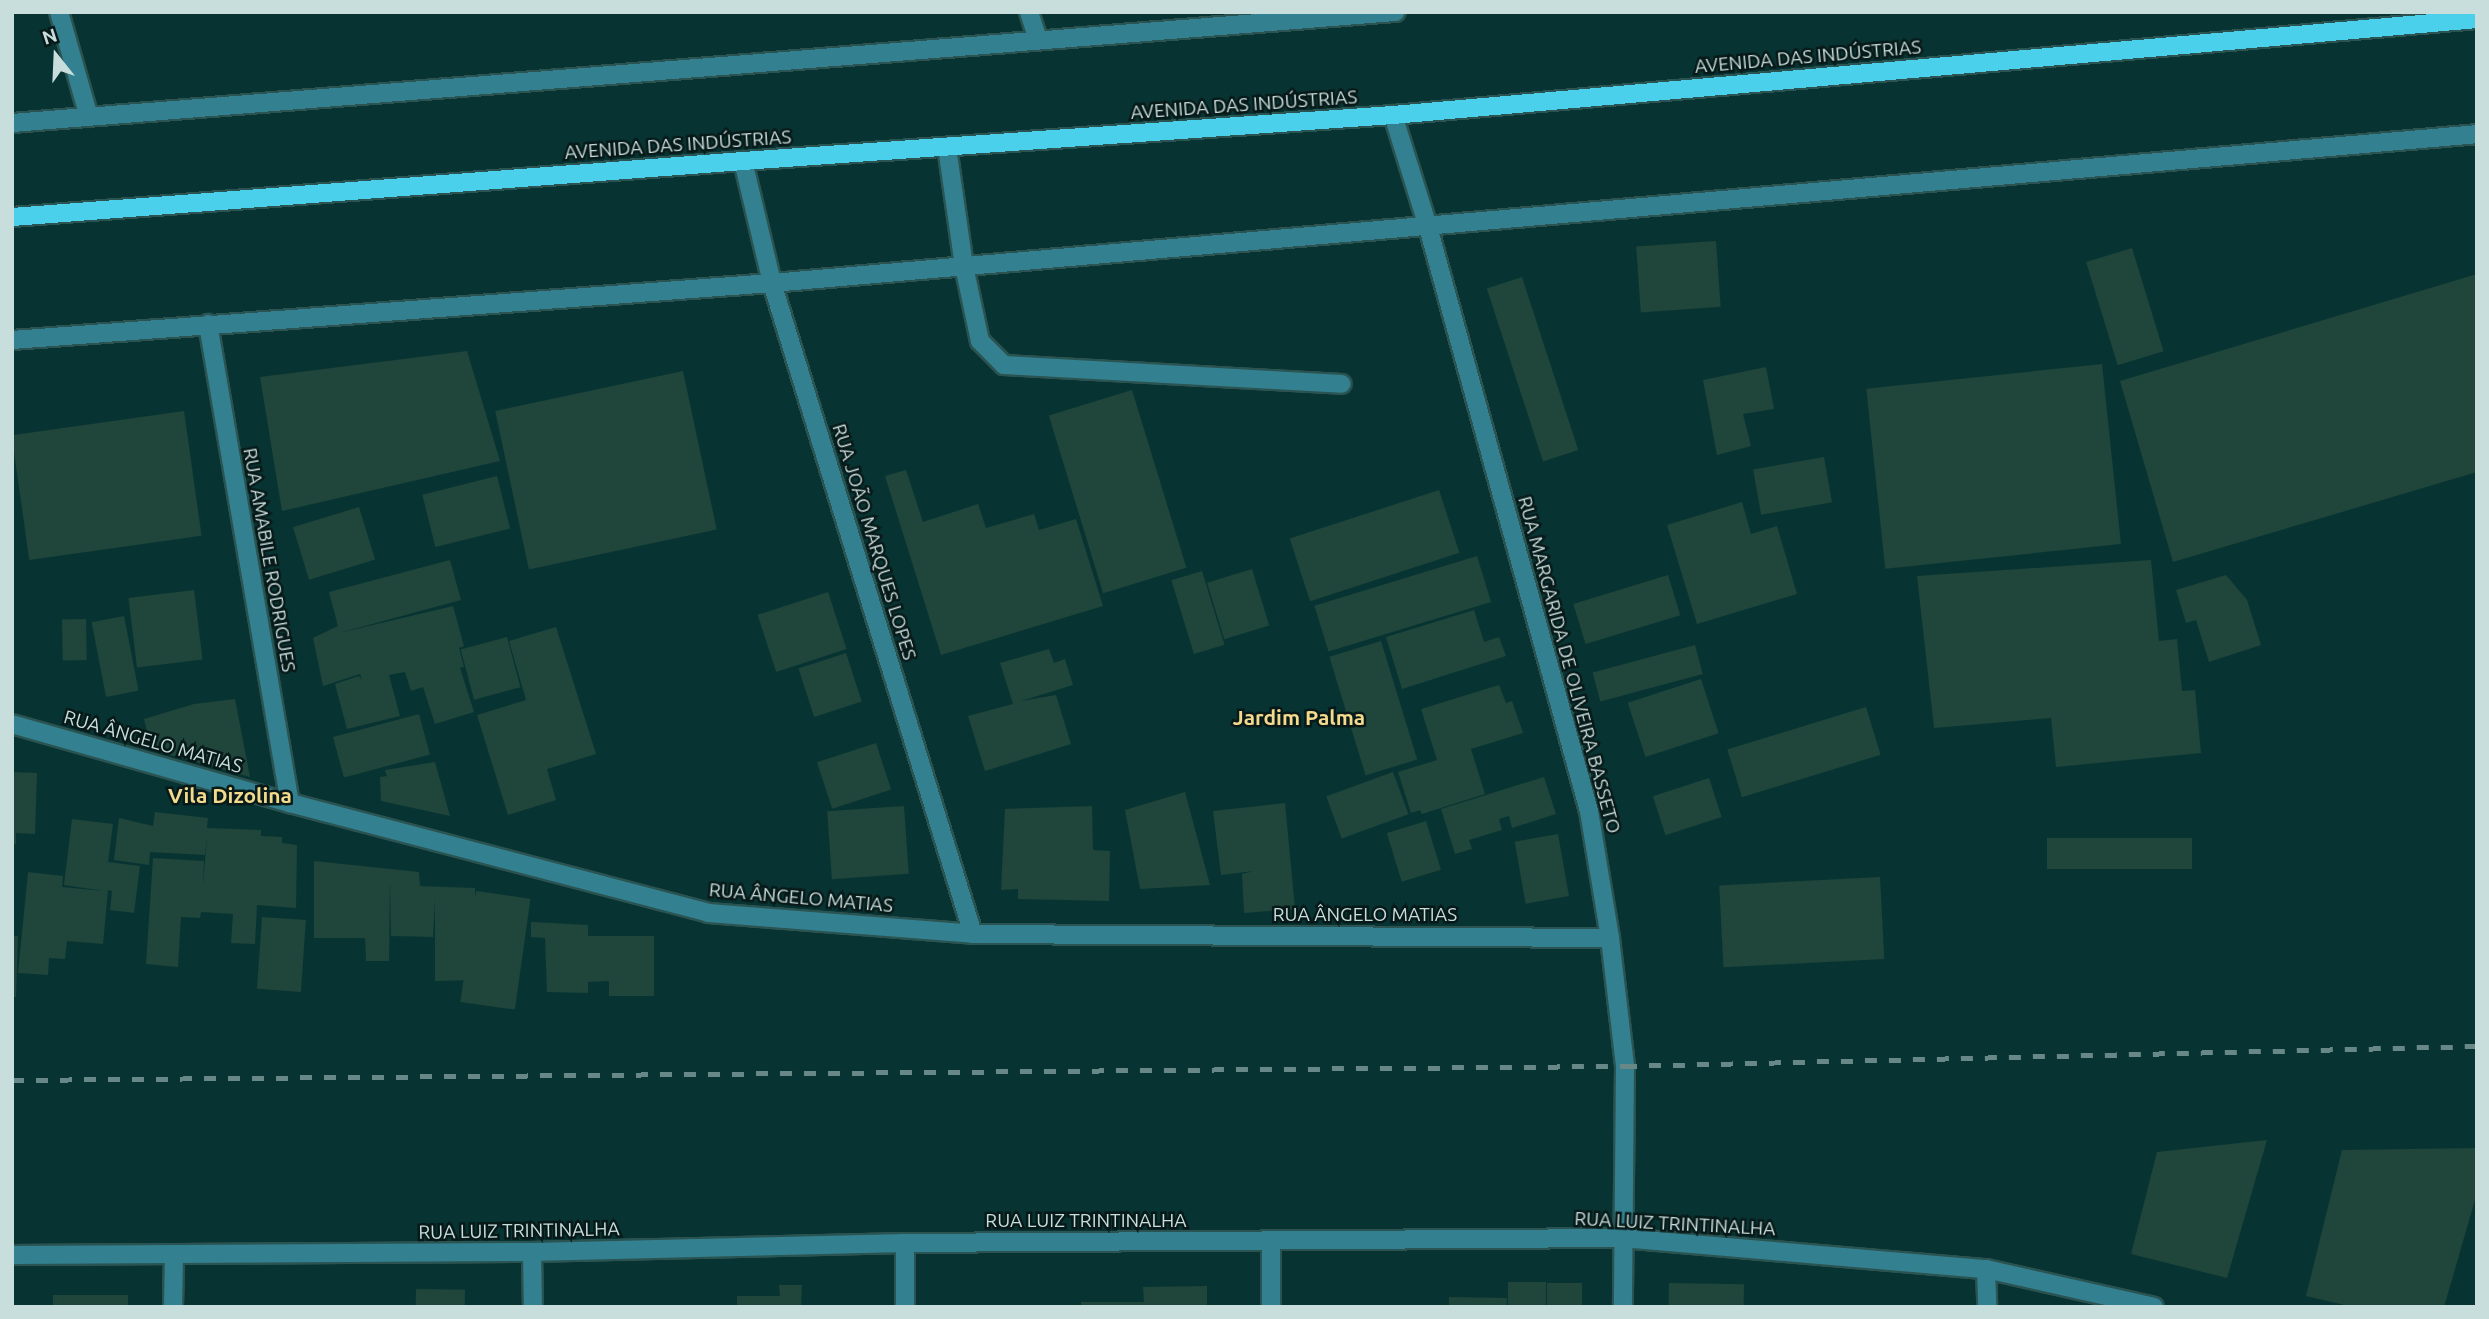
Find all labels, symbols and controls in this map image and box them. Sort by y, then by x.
north arrow [21,21,91,91]
text: N [39,23,60,49]
street label: AVENIDA DAS INDÚSTRIAS [1694,36,1922,78]
street label: AVENIDA DAS INDÚSTRIAS [1130,86,1358,124]
street label: AVENIDA DAS INDÚSTRIAS [564,126,792,164]
street label: RUA JOÃO MARQUES LOPES [827,421,921,663]
street label: RUA AMABILE RODRIGUES [238,446,300,674]
street label: RUA MARGARIDA DE OLIVEIRA BASSETO [1513,494,1625,836]
district label: Jardim Palma [1233,704,1365,730]
street label: RUA ÂNGELO MATIAS [61,706,245,778]
district label: Vila Dizolina [168,782,292,808]
street label: RUA ÂNGELO MATIAS [708,879,894,917]
street label: RUA ÂNGELO MATIAS [1273,904,1457,926]
street label: RUA LUIZ TRINTINALHA [1574,1207,1776,1241]
street label: RUA LUIZ TRINTINALHA [985,1210,1187,1232]
street label: RUA LUIZ TRINTINALHA [418,1218,620,1244]

